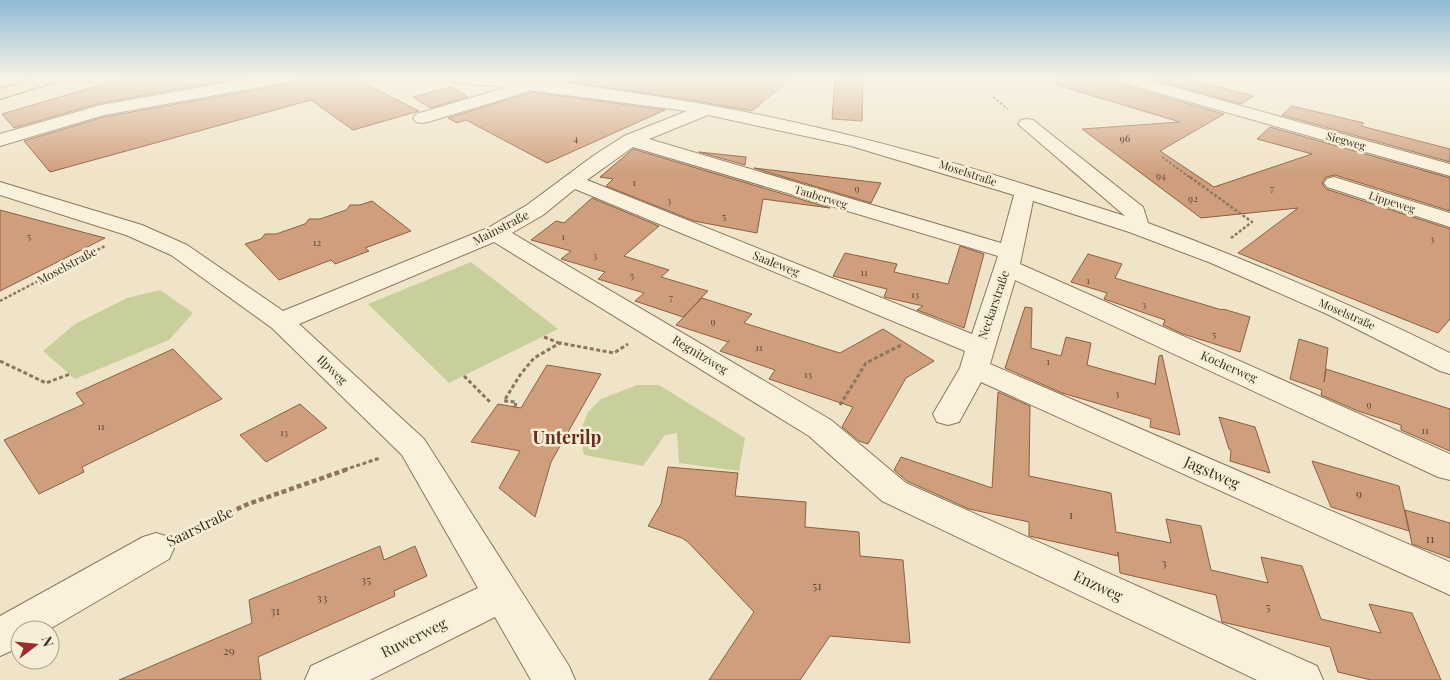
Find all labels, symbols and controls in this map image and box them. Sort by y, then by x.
street label: Siegweg [1325,128,1368,153]
house number: 4 [574,131,579,145]
house number: 96 [1120,131,1130,145]
street label: Moselstraße [937,156,1000,189]
house number: 94 [1156,168,1166,182]
house number: 1 [632,175,636,189]
street label: Tauberweg [793,181,850,212]
house number: 9 [854,181,860,195]
house number: 7 [1270,181,1274,195]
street label: Lippeweg [1367,187,1417,216]
house number: 92 [1188,191,1198,205]
house number: 3 [667,193,672,207]
street label: Mainstraße [470,206,531,248]
house number: 5 [722,209,726,223]
house number: 5 [27,229,31,243]
house number: 1 [561,229,565,243]
house number: 3 [1430,231,1435,245]
house number: 12 [313,235,321,249]
street label: Moselstraße [34,243,99,288]
street label: Saaleweg [751,246,803,280]
house number: 3 [593,248,598,262]
house number: 11 [860,265,868,279]
house number: 5 [630,268,634,282]
street label: Neckarstraße [974,268,1012,341]
house number: 1 [1086,273,1090,287]
house number: 13 [911,287,920,301]
house number: 7 [669,290,673,304]
street label: Moselstraße [1317,294,1378,333]
house number: 3 [1142,297,1147,311]
house number: 9 [710,314,716,328]
house number: 5 [1212,327,1216,341]
street label: Regnitzweg [670,331,732,377]
house number: 11 [755,340,763,354]
street label: Kocherweg [1199,347,1261,386]
street label: Ilpweg [314,351,352,388]
house number: 1 [1046,354,1050,368]
house number: 13 [804,367,813,381]
house number: 3 [1115,386,1120,400]
house number: 9 [1366,397,1372,411]
house number: 11 [97,419,105,433]
house number: 11 [1421,423,1429,437]
house number: 13 [280,425,289,439]
district label: Unterilp [533,425,602,449]
street label: Jagstweg [1181,451,1243,493]
house number: 9 [1356,485,1362,501]
street label: Saarstraße [163,501,236,551]
house number: 1 [1069,506,1074,522]
house number: 11 [1426,530,1435,546]
house number: 3 [1161,554,1167,570]
street label: Enzweg [1071,565,1126,605]
house number: 35 [361,571,371,587]
house number: 51 [812,577,822,593]
house number: 33 [317,589,327,605]
house number: 5 [1266,598,1271,614]
house number: 31 [270,602,280,618]
street label: Ruwerweg [377,613,450,662]
north arrow [10,620,60,670]
text: N [37,634,59,649]
house number: 29 [223,642,235,658]

